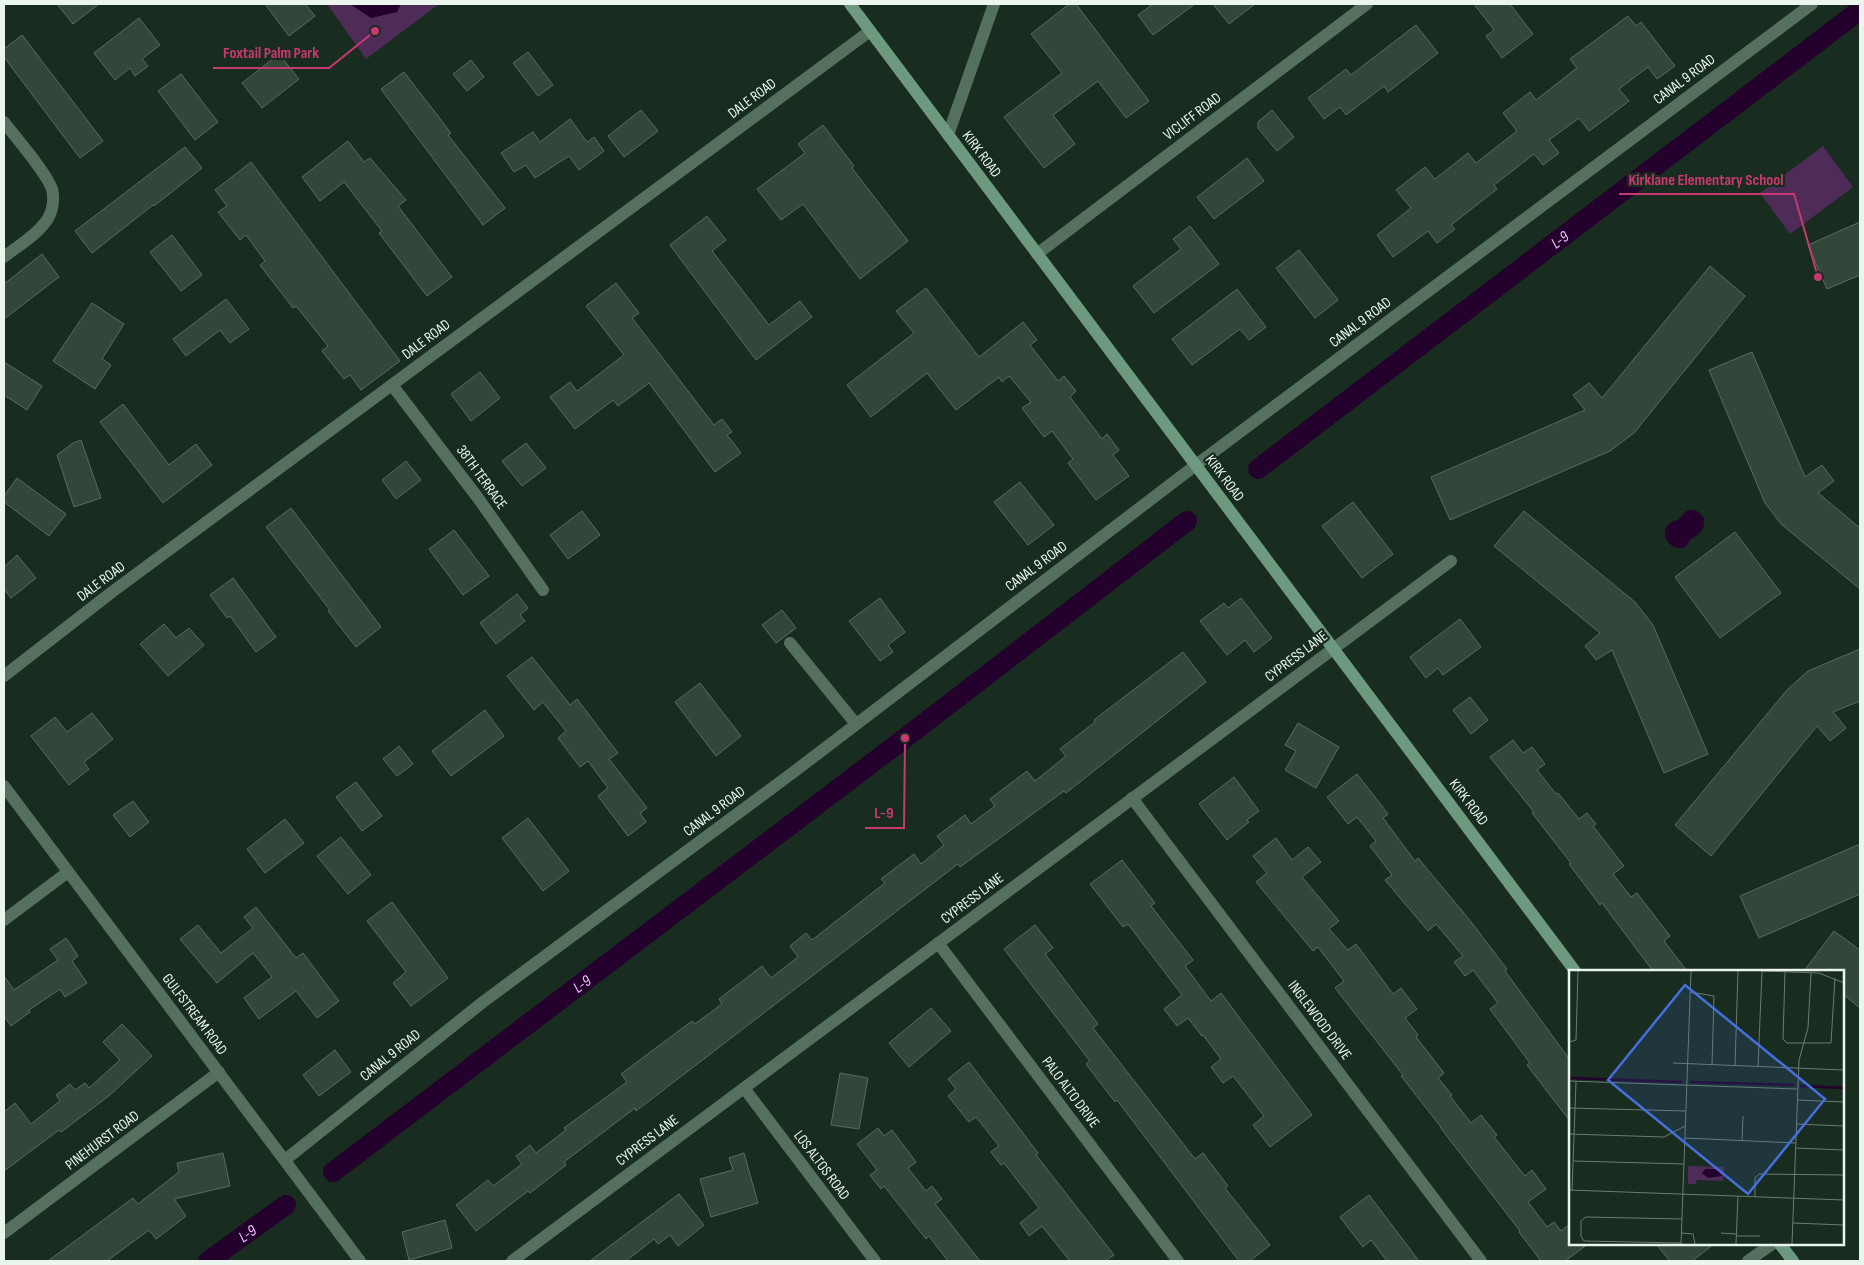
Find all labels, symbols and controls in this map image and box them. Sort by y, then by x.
callout: Foxtail Palm Park [213,37,329,68]
text: Foxtail Palm Park [223,44,319,63]
street label: CANAL 9 ROAD [1650,50,1719,109]
street label: DALE ROAD [724,74,780,123]
street label: VICLIFF ROAD [1160,88,1225,144]
street label: KIRK ROAD [958,127,1005,182]
callout: Kirklane Elementary School [1619,163,1794,194]
text: Kirklane Elementary School [1628,171,1784,190]
water label: L-9 [1547,227,1574,253]
street label: CANAL 9 ROAD [1326,293,1395,352]
street label: DALE ROAD [398,315,454,364]
street label: 38TH TERRACE [452,441,511,513]
street label: KIRK ROAD [1201,451,1248,506]
street label: CANAL 9 ROAD [1002,537,1071,596]
street label: DALE ROAD [73,557,129,606]
street label: CYPRESS LANE [1261,627,1331,686]
street label: KIRK ROAD [1445,775,1492,830]
street label: CANAL 9 ROAD [680,782,749,841]
callout: L-9 [865,797,904,828]
text: L-9 [874,804,894,823]
street label: CYPRESS LANE [937,869,1007,928]
street label: GULFSTREAM ROAD [158,970,231,1059]
inset map [1569,970,1844,1245]
water label: L-9 [570,971,596,998]
street label: INGLEWOOD DRIVE [1284,977,1356,1064]
street label: CANAL 9 ROAD [356,1025,425,1086]
street label: PALO ALTO DRIVE [1038,1053,1104,1132]
street label: PINEHURST ROAD [61,1106,143,1174]
street label: CYPRESS LANE [612,1111,682,1170]
street label: LOS ALTOS ROAD [789,1127,854,1204]
water label: L-9 [235,1221,261,1247]

